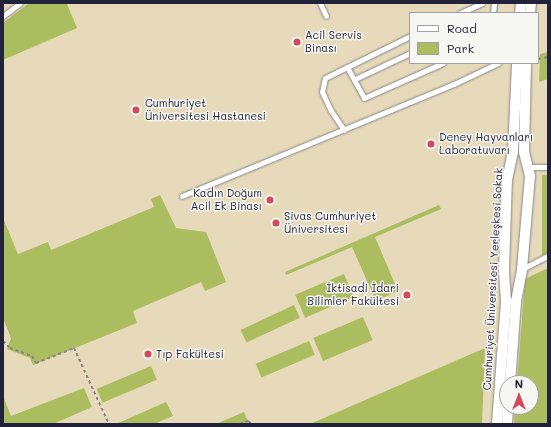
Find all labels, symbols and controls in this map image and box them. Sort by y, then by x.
legend [409,12,539,64]
text: Road [447,20,477,36]
place label: Acil Servis Binası [305,29,362,55]
marker: Acil Servis Binası [292,37,302,47]
text: Park [447,40,474,56]
place label: Cumhuriyet Üniversitesi Hastanesi [145,97,266,123]
marker: Cumhuriyet Üniversitesi Hastanesi [130,104,142,116]
place label: Deney Hayvanları Laboratuvarı [439,131,533,157]
marker: Deney Hayvanları Laboratuvarı [426,139,436,149]
street label: Cumhuriyet Üniversitesi Yerleşkesi Sokak [481,167,505,391]
place label: Kadın Doğum Acil Ek Binası [191,187,262,213]
marker: Kadın Doğum Acil Ek Binası [265,195,275,205]
place label: Sivas Cumhuriyet Üniversitesi [284,210,376,236]
marker: Sivas Cumhuriyet Üniversitesi [271,218,281,228]
place label: İktisadi İdari Bilimler Fakültesi [307,282,399,308]
marker: İktisadi İdari Bilimler Fakültesi [402,290,412,300]
place label: Tıp Fakültesi [156,347,224,361]
marker: Tıp Fakültesi [143,349,153,359]
north arrow [499,375,539,415]
text: N [515,376,523,391]

